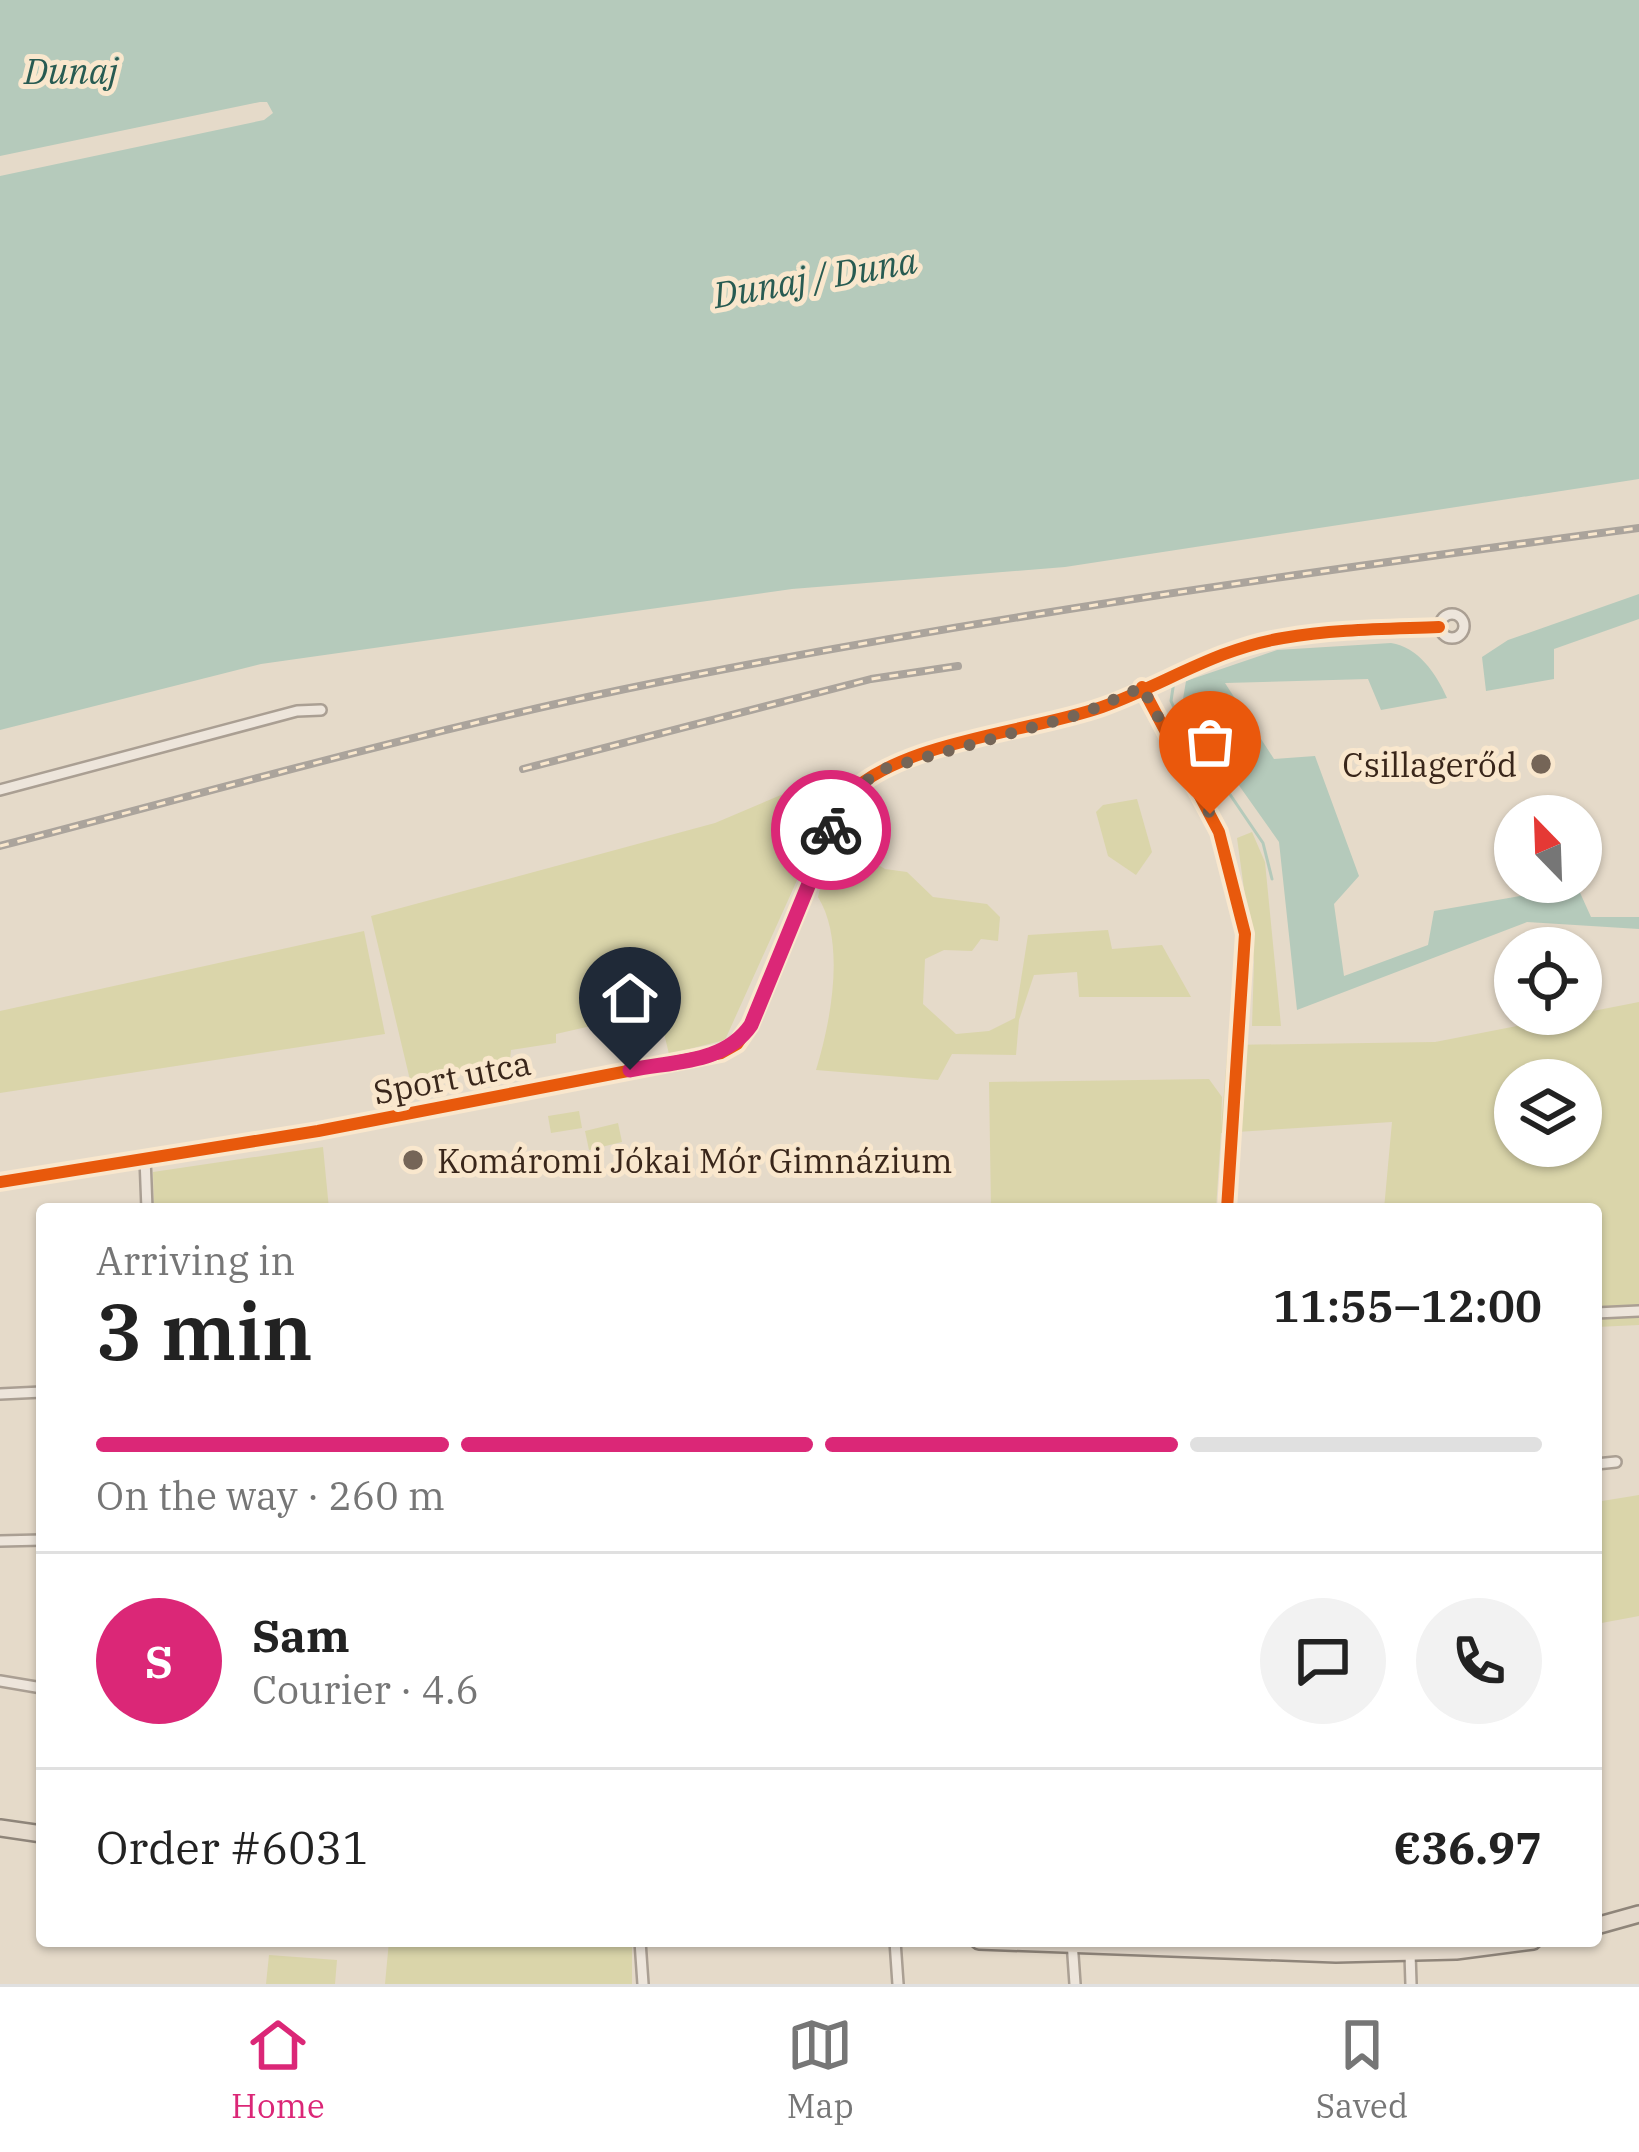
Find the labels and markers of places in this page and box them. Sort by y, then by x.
pin [1159,691,1261,814]
place label: Csillagerőd [1342,743,1517,786]
marker: Csillagerőd [1528,751,1554,777]
pin [579,947,681,1070]
place label: Komáromi Jókai Mór Gimnázium [437,1139,952,1182]
marker: Komáromi Jókai Mór Gimnázium [400,1147,426,1173]

